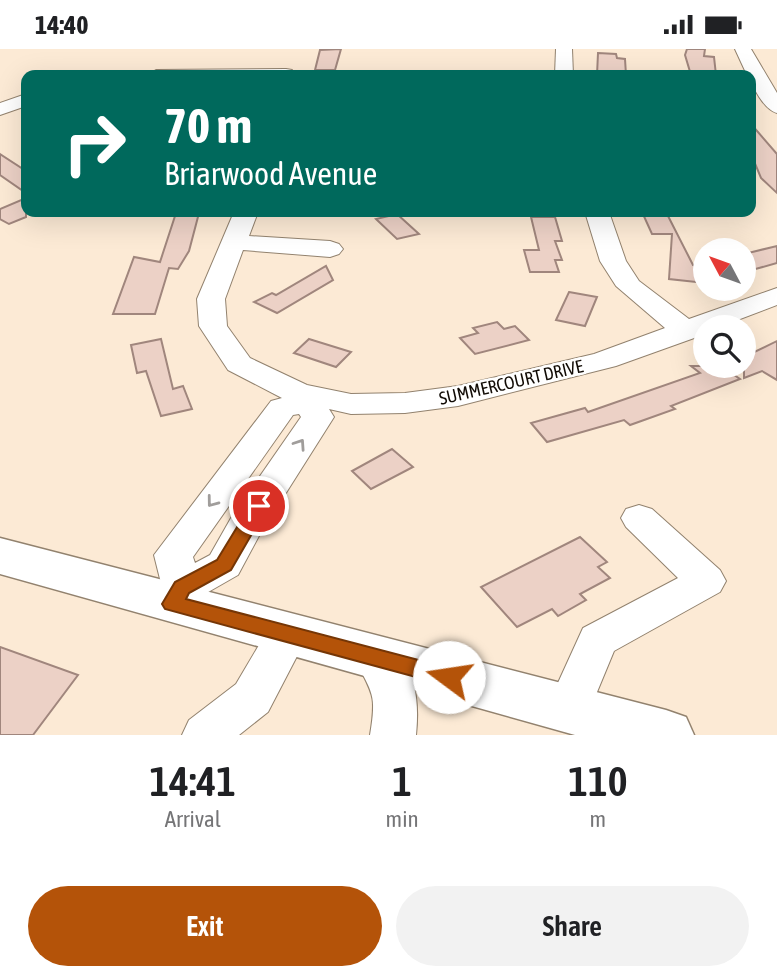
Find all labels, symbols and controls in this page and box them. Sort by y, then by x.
text: 14:40 [35,10,89,40]
text: 70 m [164,97,252,153]
icon: right [49,98,140,189]
text: Briarwood Avenue [164,155,377,192]
north arrow [693,238,756,301]
map controls [693,238,756,378]
button: search [693,315,756,378]
street label: SUMMERCOURT DRIVE [437,355,585,409]
one-way arrow [292,439,304,452]
pin [229,476,289,536]
icon: arrive [240,487,278,525]
one-way arrow [208,494,221,506]
position arrow [412,640,486,714]
text: 14:41 [150,757,236,805]
text: 1 [392,757,412,805]
text: 110 [568,757,627,805]
text: Arrival [165,806,221,832]
text: min [386,806,419,832]
text: m [590,806,606,832]
button: Exit [28,886,382,966]
button: Share [396,886,749,966]

